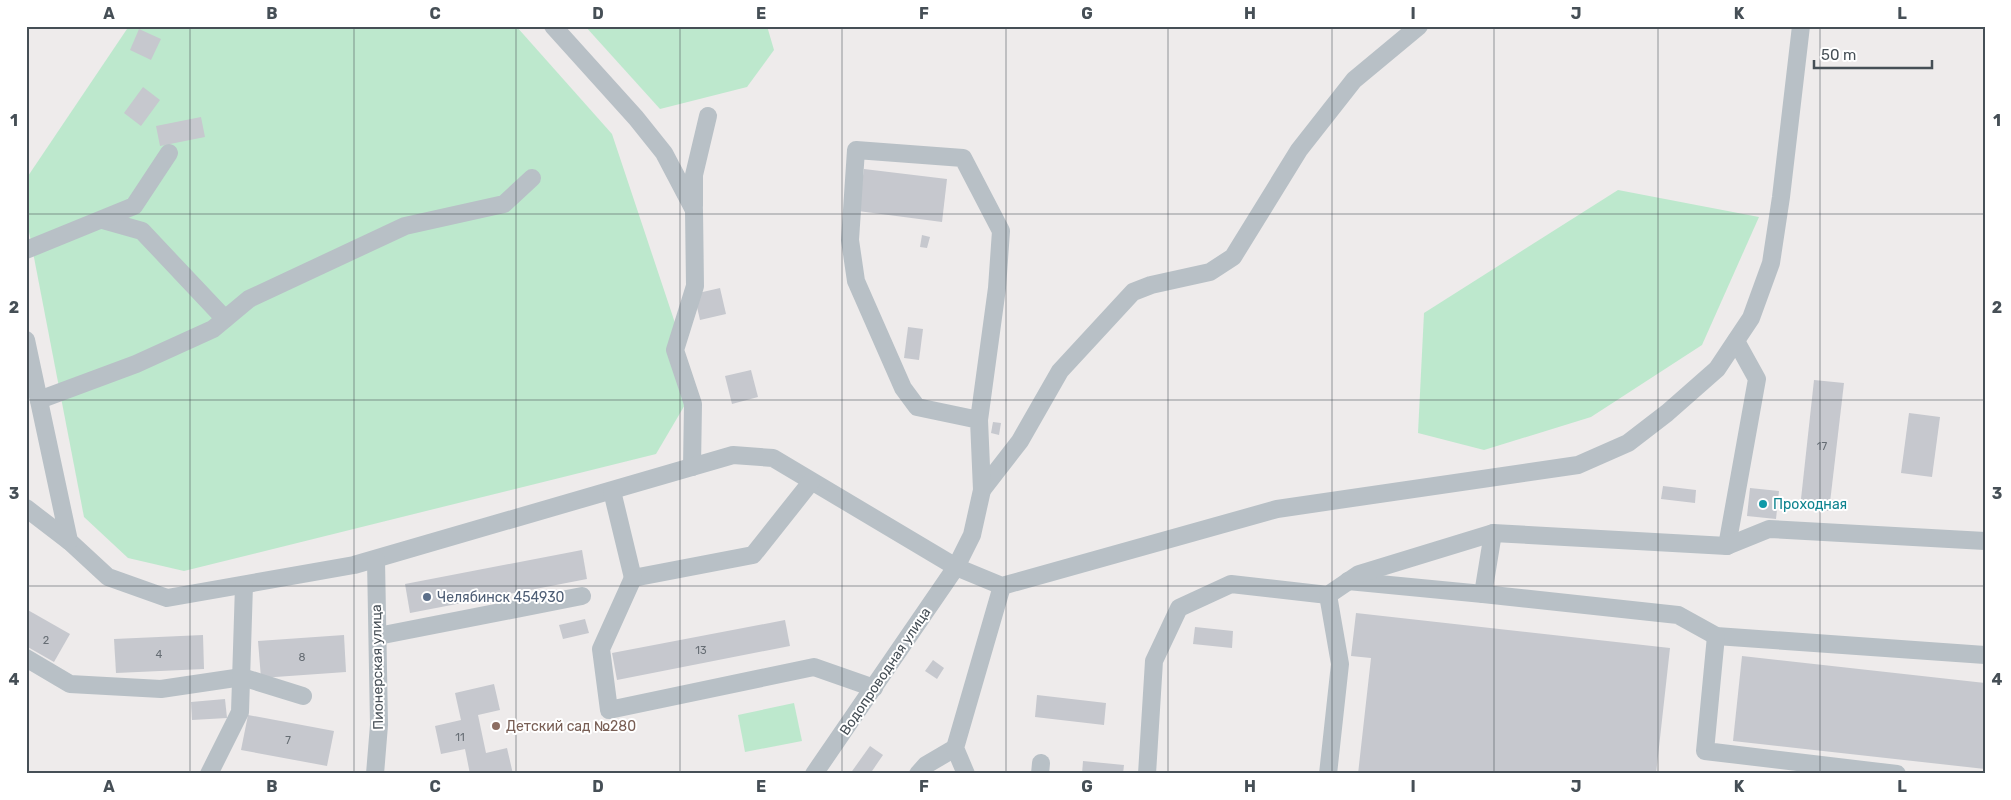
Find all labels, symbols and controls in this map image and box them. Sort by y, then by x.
text: A [103,4,115,23]
text: B [266,4,278,23]
text: C [429,4,441,23]
text: D [592,4,604,23]
text: E [756,4,766,23]
text: F [919,4,929,23]
text: G [1081,4,1093,23]
text: H [1244,4,1256,23]
text: I [1410,4,1416,23]
text: J [1571,4,1581,23]
text: K [1734,4,1745,23]
text: L [1897,4,1907,23]
scale bar [1814,38,1931,70]
text: 50 m [1821,46,1856,64]
text: 1 [10,111,18,130]
text: 1 [1993,111,2001,130]
text: 2 [9,298,19,317]
text: 2 [1992,298,2002,317]
house number: 17 [1817,440,1828,453]
text: 3 [9,484,19,503]
text: 3 [1992,484,2002,503]
place label: Проходная [1773,496,1847,513]
marker: Проходная [1757,498,1769,510]
place label: Челябинск 454930 [437,589,565,606]
marker: Челябинск 454930 [421,591,433,603]
street label: Пионерская улица [368,604,387,730]
street label: Водопроводная улица [836,604,935,738]
house number: 2 [43,634,49,647]
house number: 13 [695,644,707,657]
house number: 4 [156,648,163,661]
house number: 8 [299,651,306,664]
text: 4 [9,670,20,689]
text: 4 [1992,670,2003,689]
place label: Детский сад №280 [506,718,636,735]
marker: Детский сад №280 [490,720,502,732]
house number: 11 [455,731,465,744]
house number: 7 [285,734,291,747]
text: A [103,777,115,796]
text: B [266,777,278,796]
text: C [429,777,441,796]
text: D [592,777,604,796]
text: E [756,777,766,796]
text: F [919,777,929,796]
text: G [1081,777,1093,796]
text: H [1244,777,1256,796]
text: I [1410,777,1416,796]
text: J [1571,777,1581,796]
text: K [1734,777,1745,796]
text: L [1897,777,1907,796]

